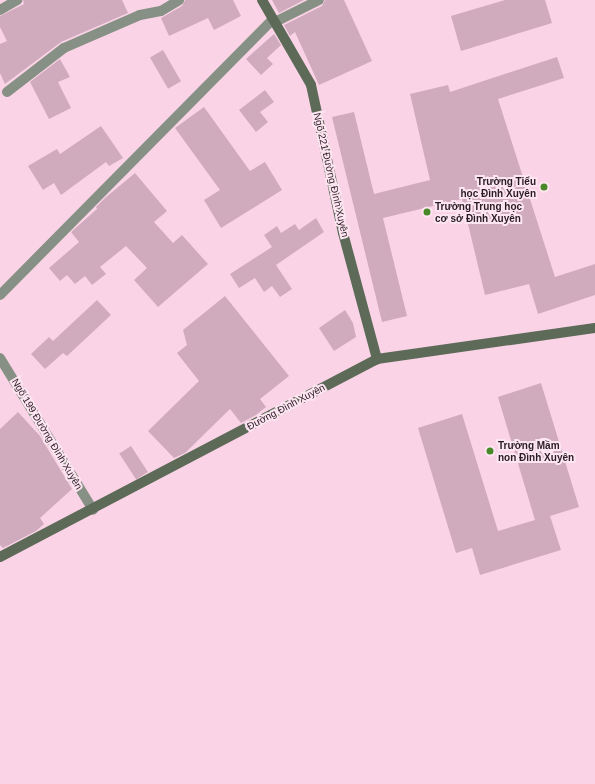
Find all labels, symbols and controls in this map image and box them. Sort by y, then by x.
street label: Ngõ 221 Đường Đình Xuyên [311,112,351,238]
place label: Trường Tiểu học Đình Xuyên [460,175,536,198]
marker: Trường Tiểu học Đình Xuyên [539,182,549,192]
place label: Trường Trung học cơ sở Đình Xuyên [435,200,522,224]
marker: Trường Trung học cơ sở Đình Xuyên [422,207,432,217]
street label: Ngõ 199 Đường Đình Xuyên [9,376,85,492]
street label: Đường Đình Xuyên [245,381,327,433]
place label: Trường Mầm non Đình Xuyên [498,439,574,462]
marker: Trường Mầm non Đình Xuyên [485,446,495,456]

